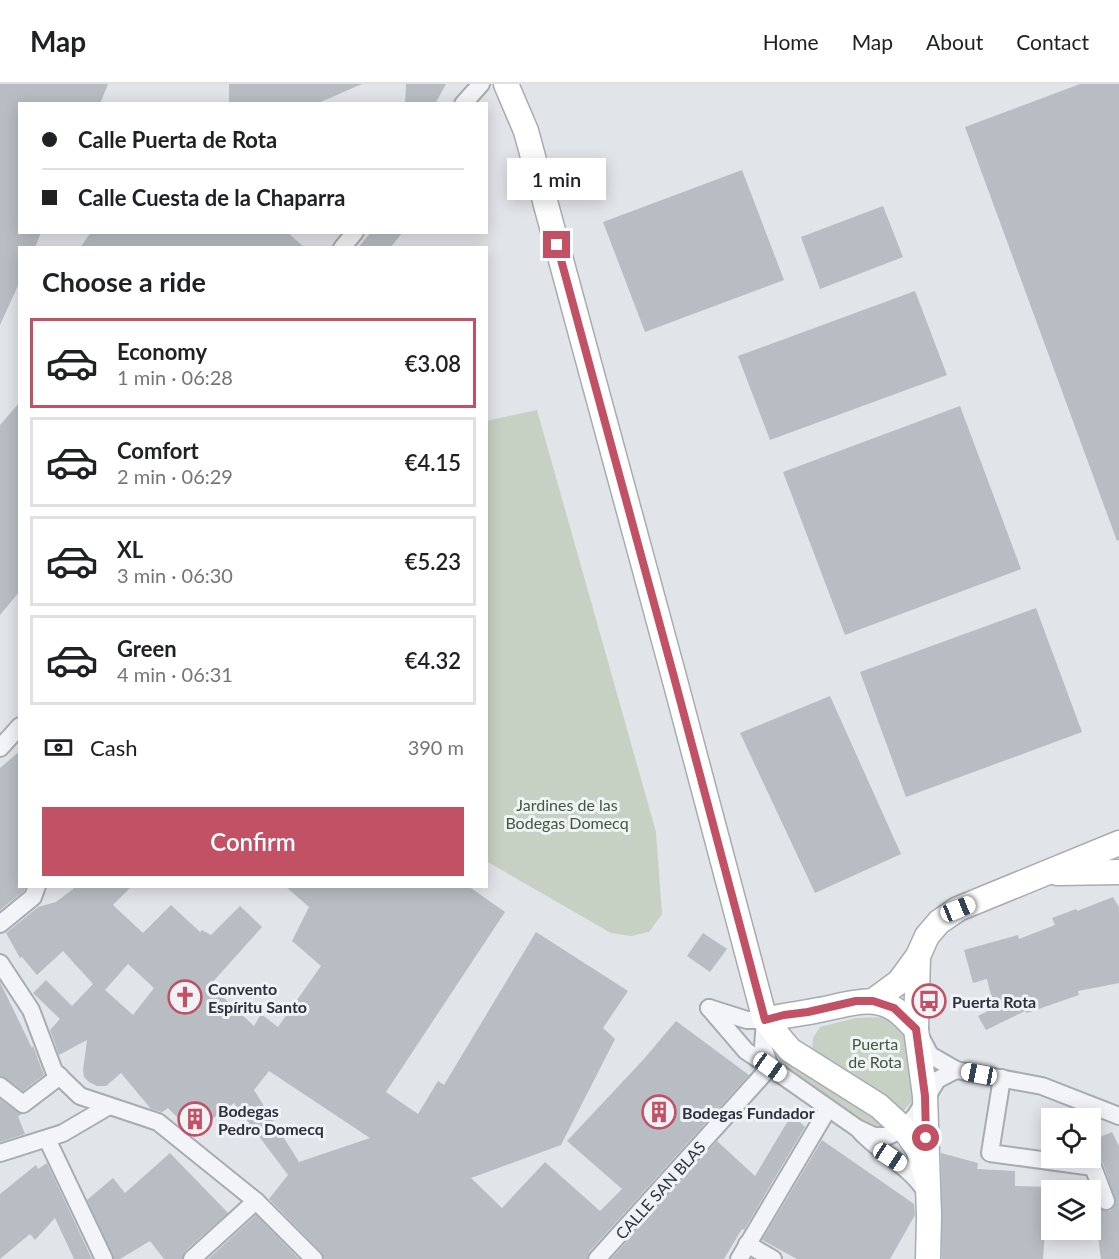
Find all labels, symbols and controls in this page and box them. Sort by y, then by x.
text: Map [30,24,86,58]
text: Home [763,29,819,54]
text: Map [852,29,893,54]
text: About [926,29,983,54]
text: Contact [1016,29,1089,54]
text: Calle Puerta de Rota [78,126,277,153]
callout: 1 min [508,158,606,200]
text: 1 min [532,167,581,191]
text: Calle Cuesta de la Chaparra [78,184,345,211]
route end [543,231,570,258]
text: Choose a ride [42,265,206,298]
icon: car [45,336,99,390]
text: Economy [117,338,207,365]
text: €3.08 [405,350,461,377]
text: 1 min · 06:28 [117,365,233,389]
icon: car [45,435,99,489]
text: Comfort [117,437,199,464]
text: €4.15 [405,449,461,476]
text: 2 min · 06:29 [117,464,233,488]
icon: car [45,534,99,588]
text: XL [117,536,143,563]
text: €5.23 [405,548,461,575]
text: 3 min · 06:30 [117,563,233,587]
icon: car [45,633,99,687]
text: Green [117,635,177,662]
text: €4.32 [405,647,461,674]
text: 4 min · 06:31 [117,662,233,686]
icon: cash [42,731,75,764]
text: Cash [90,734,137,761]
text: 390 m [408,735,464,759]
park label: Jardines de las Bodegas Domecq [505,795,629,832]
button: Confirm [42,807,464,876]
car [938,894,978,924]
church icon: Convento Espíritu Santo [167,979,203,1015]
place label: Convento Espíritu Santo [208,979,307,1016]
bus stop icon: Puerta Rota [911,983,947,1019]
place label: Puerta Rota [952,992,1036,1011]
park label: Puerta de Rota [848,1034,902,1071]
car [750,1049,790,1085]
car [960,1062,998,1086]
building icon: Bodegas Fundador [641,1094,677,1130]
building icon: Bodegas Pedro Domecq [177,1101,213,1137]
place label: Bodegas Pedro Domecq [218,1101,324,1138]
place label: Bodegas Fundador [682,1103,815,1122]
map controls [1041,1108,1101,1240]
button: locate [1041,1108,1101,1168]
route start [912,1124,939,1151]
street label: CALLE SAN BLAS [611,1137,709,1243]
car [870,1140,910,1174]
button: layers [1041,1180,1101,1240]

